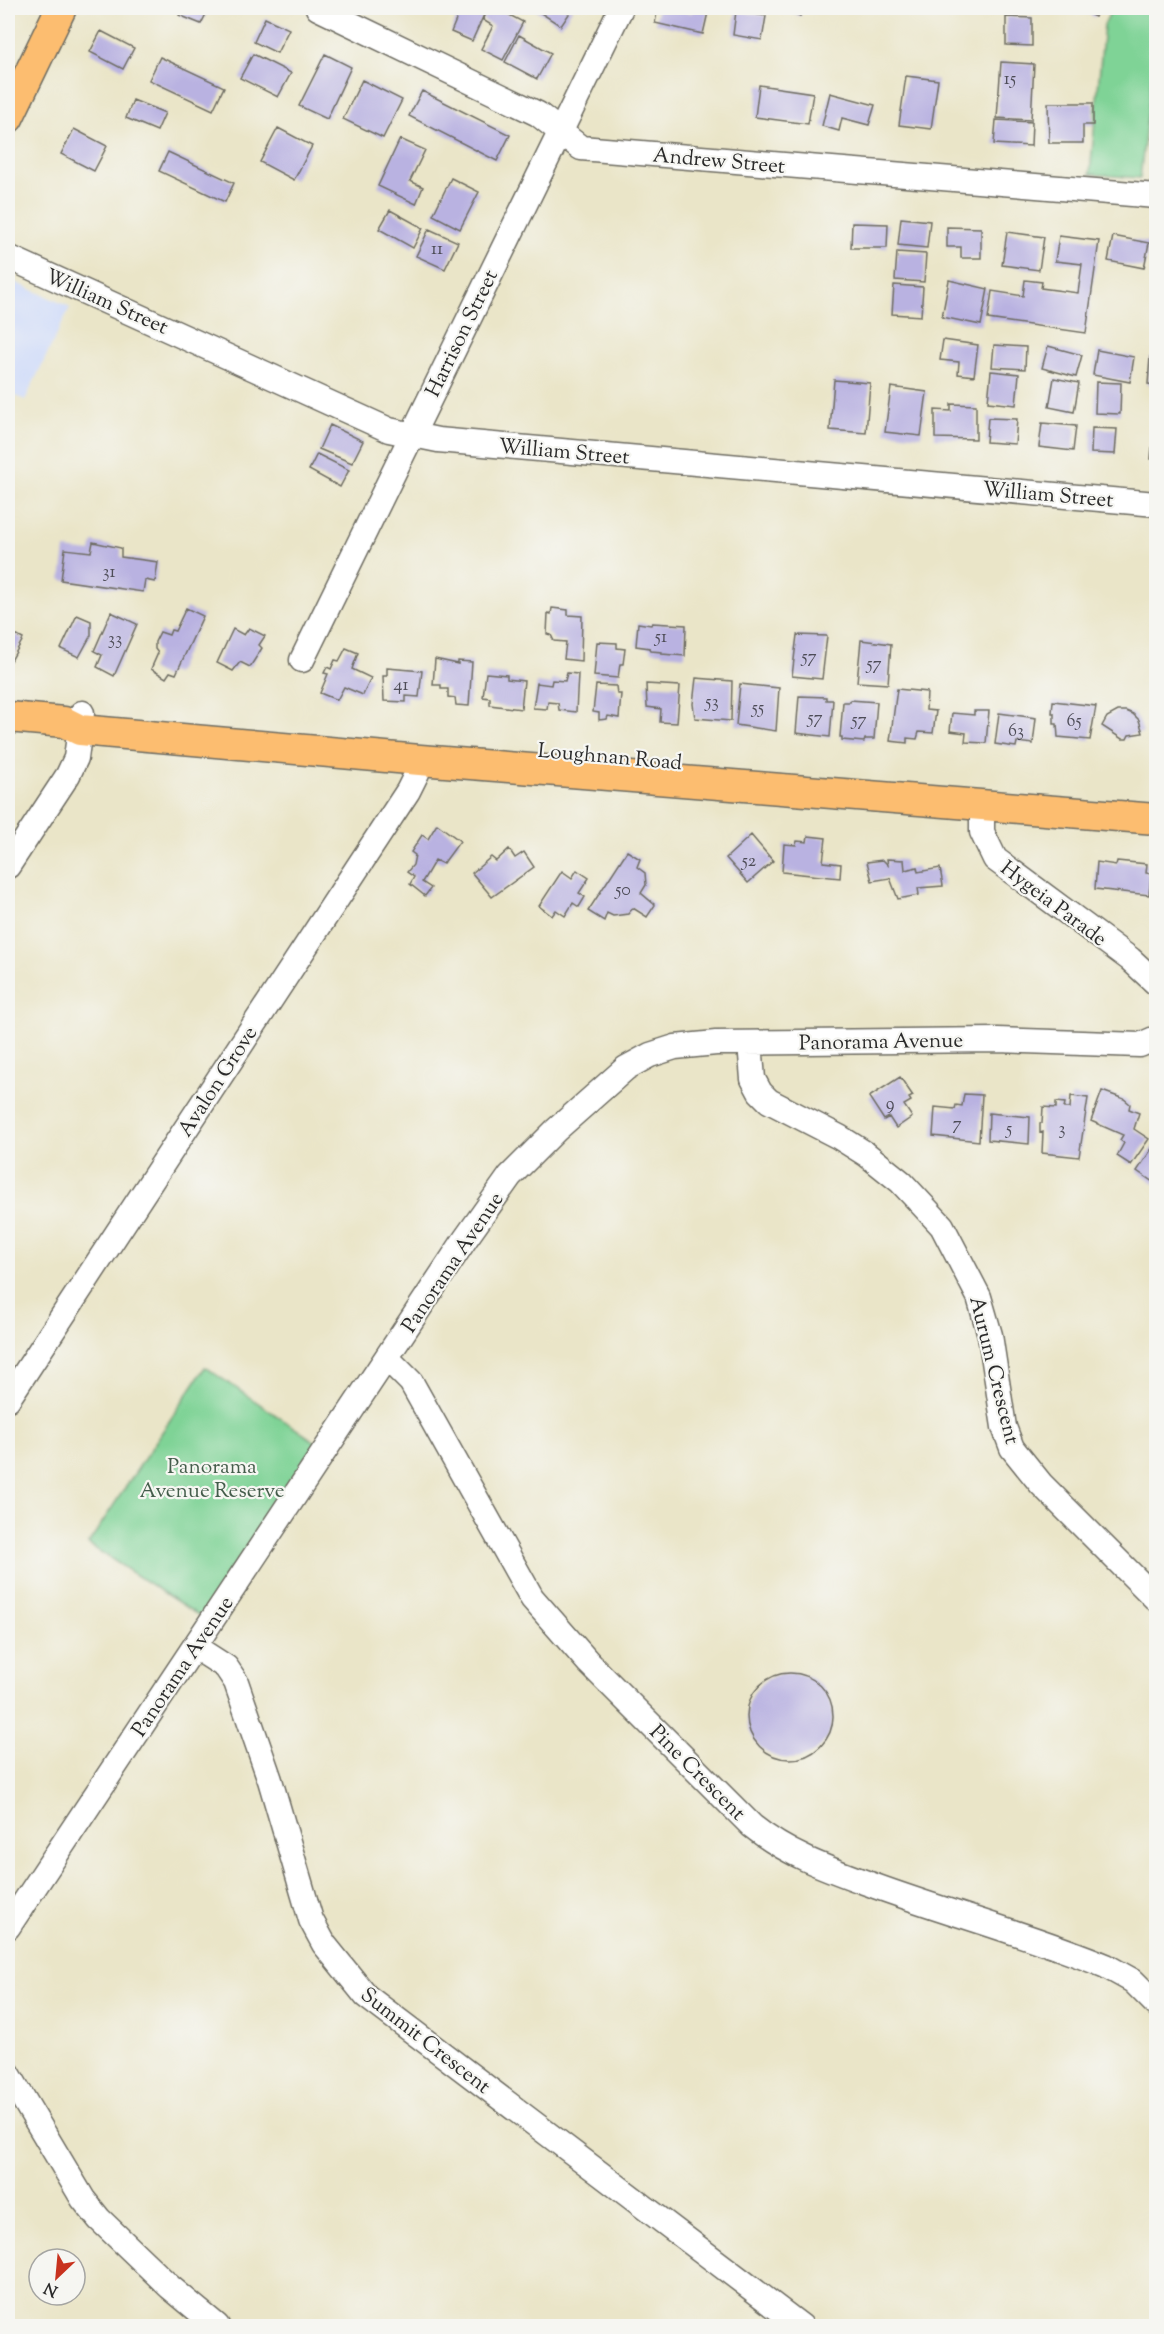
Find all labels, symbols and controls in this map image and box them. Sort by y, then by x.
house number: 15 [1004,67,1016,93]
street label: Andrew Street [651,141,786,183]
house number: 11 [431,237,443,263]
street label: William Street [40,262,172,343]
street label: Harrison Street [419,265,507,403]
street label: William Street [497,432,631,474]
street label: William Street [981,475,1115,517]
house number: 31 [102,560,116,586]
house number: 51 [654,625,667,651]
house number: 33 [108,627,122,653]
house number: 57 [800,645,817,671]
house number: 57 [865,652,882,678]
house number: 41 [393,673,409,699]
house number: 53 [704,690,719,716]
house number: 55 [751,696,764,722]
house number: 57 [806,706,823,732]
house number: 57 [850,708,867,734]
house number: 65 [1066,709,1082,735]
house number: 63 [1008,719,1024,745]
street label: Loughnan Road [536,737,683,779]
house number: 52 [741,849,757,875]
street label: Hygeia Parade [993,855,1112,955]
house number: 50 [614,878,631,904]
street label: Avalon Grove [172,1021,266,1143]
street label: Panorama Avenue [799,1027,963,1059]
house number: 9 [886,1092,895,1118]
house number: 7 [952,1112,962,1138]
house number: 5 [1005,1117,1012,1143]
house number: 3 [1058,1117,1066,1143]
street label: Panorama Avenue [395,1187,512,1340]
street label: Aurum Crescent [960,1293,1026,1448]
park label: Panorama Avenue Reserve [140,1453,284,1507]
street label: Panorama Avenue [125,1591,242,1744]
street label: Pine Crescent [642,1719,751,1828]
street label: Summit Crescent [353,1981,496,2102]
north arrow [27,2247,87,2307]
text: N [41,2275,62,2301]

